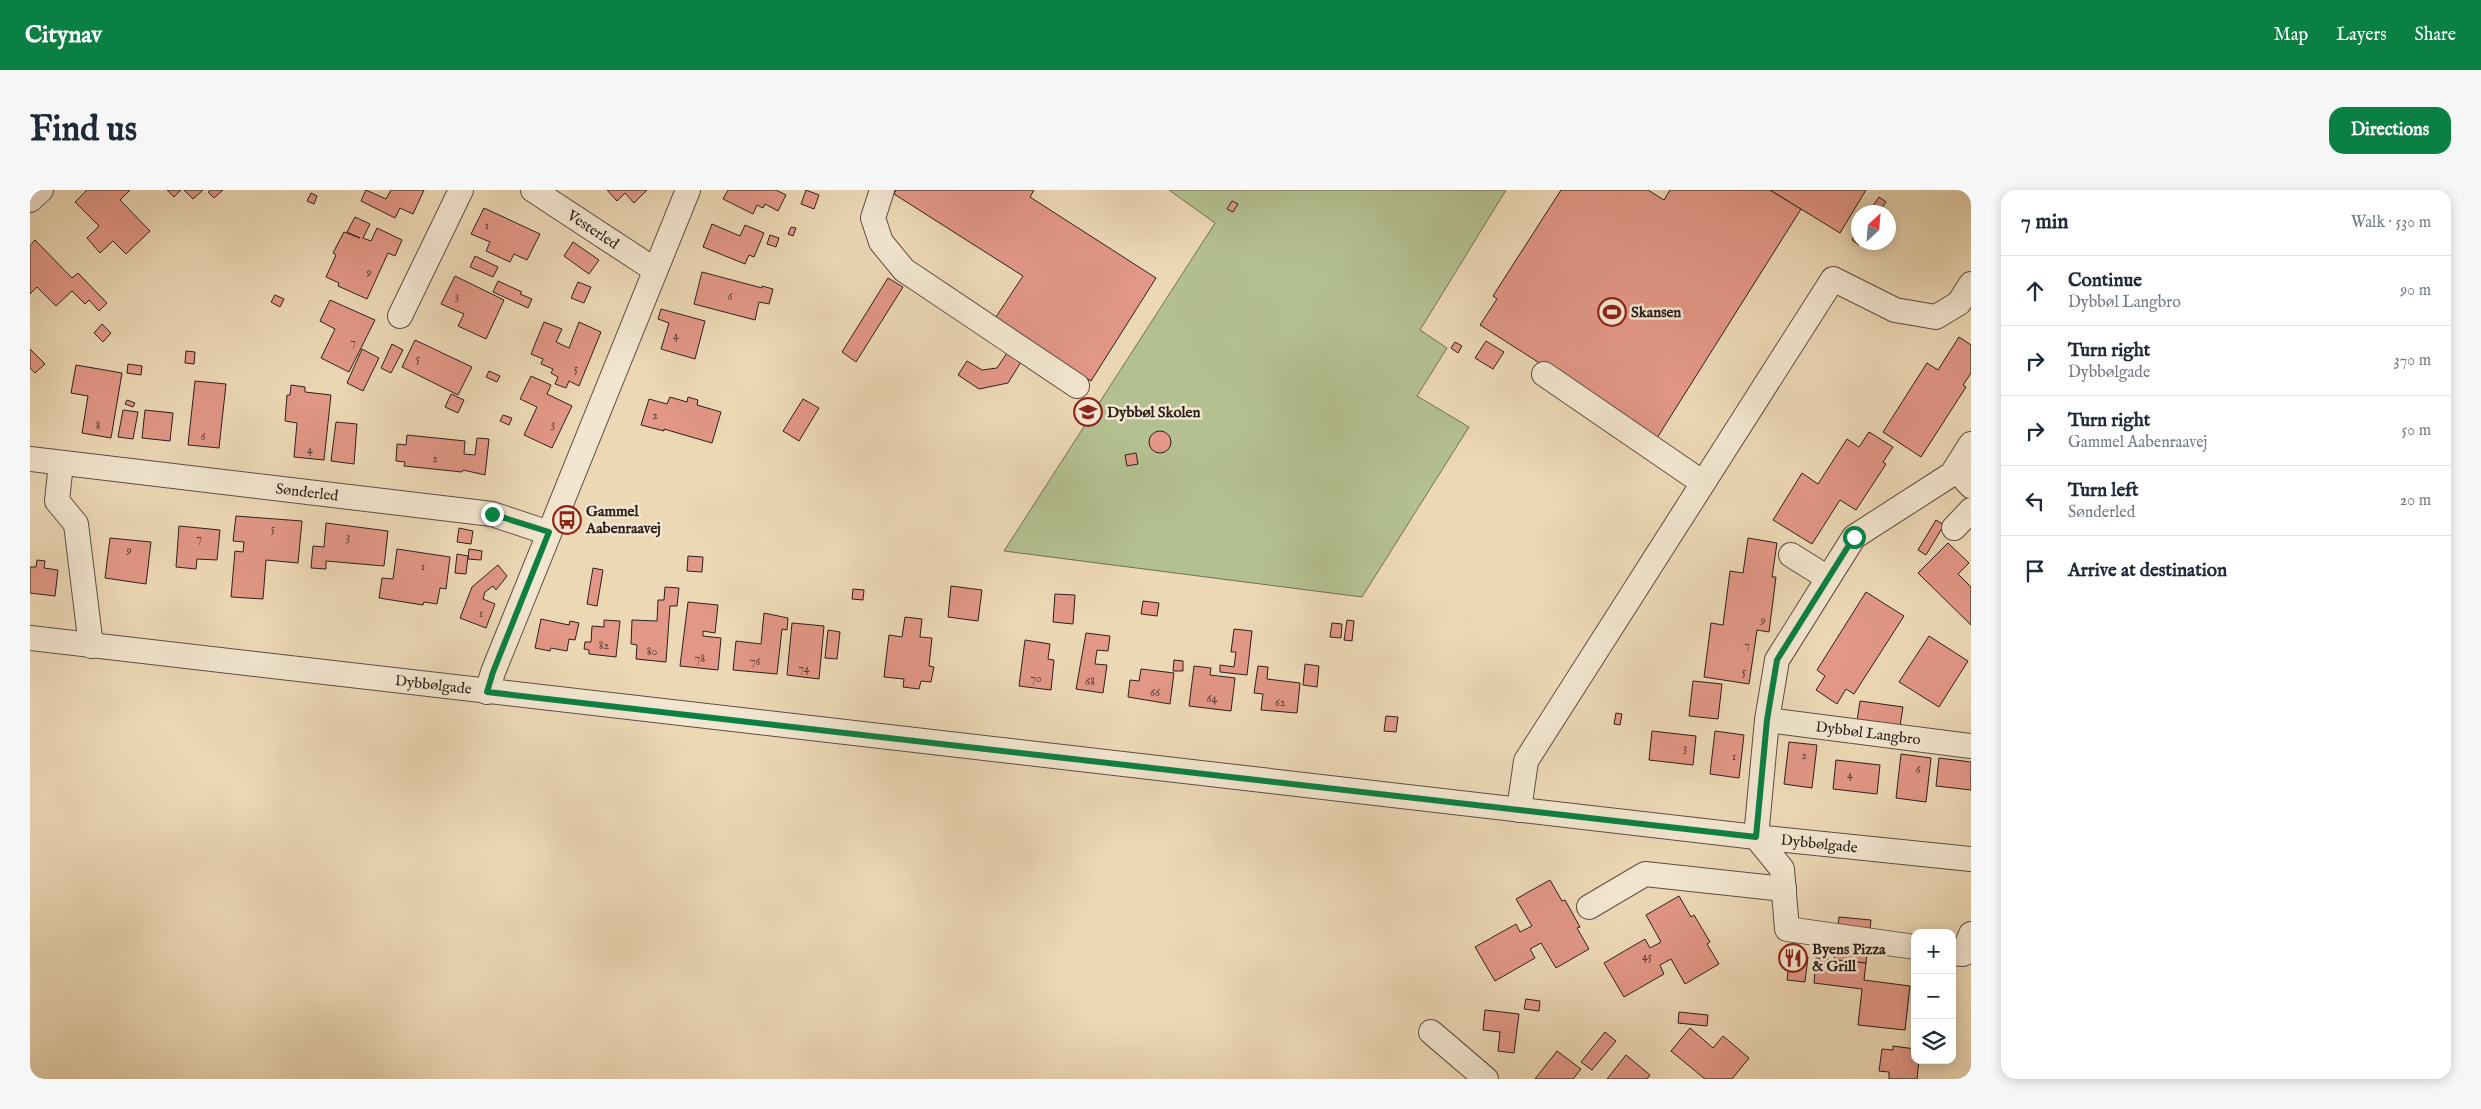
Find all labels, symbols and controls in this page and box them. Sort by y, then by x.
text: Citynav [25,20,102,51]
text: Map [2274,24,2308,47]
text: Layers [2336,24,2387,47]
text: Share [2415,24,2456,47]
button: Directions [2329,107,2451,154]
text: Find us [30,108,137,153]
street label: Vesterled [563,205,623,254]
north arrow [1851,205,1896,250]
text: 7 min [2021,209,2068,236]
text: Walk · 530 m [2351,213,2431,233]
house number: 1 [485,218,489,233]
house number: 9 [365,265,372,280]
text: Continue [2068,269,2142,293]
icon: ahead [2021,277,2049,305]
text: 90 m [2400,281,2431,301]
house number: 3 [455,288,459,303]
house number: 6 [727,289,733,304]
text: Dybbøl Langbro [2068,293,2181,313]
sports icon: Skansen [1597,297,1627,327]
place label: Skansen [1631,303,1681,322]
house number: 4 [673,328,679,343]
house number: 7 [350,335,356,350]
text: Turn right [2068,339,2150,363]
icon: right [2021,347,2049,375]
house number: 5 [416,351,421,366]
text: 370 m [2394,351,2431,371]
house number: 5 [574,361,579,376]
text: Dybbølgade [2068,363,2150,383]
school or university icon: Dybbøl Skolen [1073,397,1103,427]
place label: Dybbøl Skolen [1107,403,1200,422]
house number: 2 [652,408,658,423]
text: Turn right [2068,409,2150,433]
house number: 3 [551,416,555,431]
icon: right [2021,417,2049,445]
house number: 8 [96,418,101,433]
text: 50 m [2402,421,2431,441]
house number: 6 [200,429,206,444]
text: Gammel Aabenraavej [2068,433,2207,453]
house number: 4 [307,442,313,457]
house number: 2 [432,451,438,466]
street label: Sønderled [275,479,340,505]
text: Turn left [2068,479,2139,503]
icon: left [2021,487,2049,515]
text: 20 m [2400,491,2431,511]
place label: Gammel Aabenraavej [585,502,661,538]
route end [481,503,504,526]
text: Sønderled [2068,503,2135,523]
bus stop icon: Gammel Aabenraavej [552,505,582,535]
house number: 5 [271,521,276,536]
route start [1843,526,1866,549]
house number: 3 [346,529,350,544]
house number: 7 [196,531,202,546]
house number: 9 [125,543,132,558]
icon: arrive [2021,557,2049,585]
house number: 1 [421,559,425,574]
text: Arrive at destination [2068,559,2227,583]
house number: 1 [479,606,483,621]
house number: 9 [1759,613,1766,628]
house number: 82 [599,638,610,653]
house number: 7 [1744,638,1750,653]
house number: 80 [647,644,657,659]
house number: 78 [695,651,705,666]
house number: 76 [750,654,761,669]
house number: 74 [798,661,810,676]
house number: 5 [1742,664,1747,679]
street label: Dybbølgade [394,671,473,698]
house number: 70 [1030,671,1042,686]
house number: 68 [1085,674,1095,689]
house number: 66 [1150,685,1161,700]
house number: 64 [1207,691,1218,706]
house number: 62 [1275,695,1286,710]
street label: Dybbøl Langbro [1814,717,1922,749]
house number: 3 [1683,740,1687,755]
house number: 2 [1801,748,1807,763]
house number: 1 [1732,749,1736,764]
house number: 6 [1915,762,1921,777]
house number: 4 [1847,767,1853,782]
street label: Dybbølgade [1780,830,1859,857]
map controls [1911,929,1956,1064]
button: + [1911,929,1956,974]
place label: Byens Pizza & Grill [1812,940,1886,976]
restaurant icon: Byens Pizza & Grill [1778,943,1808,973]
house number: 45 [1642,949,1653,964]
button: − [1911,974,1956,1019]
button: layers [1911,1019,1956,1064]

